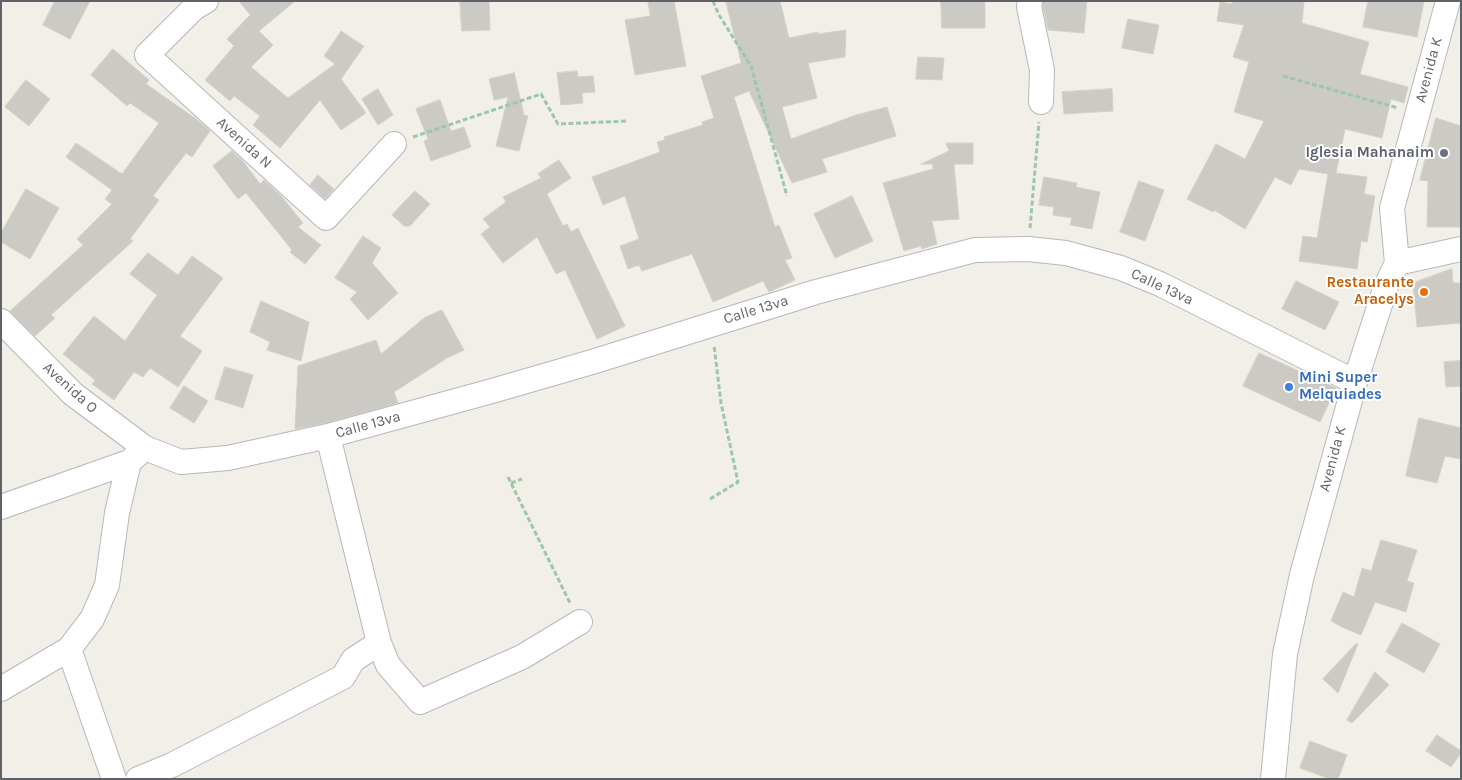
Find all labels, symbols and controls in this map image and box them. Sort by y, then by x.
street label: Avenida K [1412,35,1446,105]
street label: Avenida N [213,114,275,172]
place label: Iglesia Mahanaim [1305,144,1434,162]
marker: Iglesia Mahanaim [1438,147,1450,159]
street label: Calle 13va [1128,265,1196,309]
place label: Restaurante Aracelys [1327,274,1414,309]
marker: Restaurante Aracelys [1418,286,1430,298]
street label: Calle 13va [721,292,791,328]
street label: Avenida O [39,359,101,417]
place label: Mini Super Melquiades [1299,369,1382,404]
marker: Mini Super Melquiades [1283,381,1295,393]
street label: Calle 13va [333,408,403,442]
street label: Avenida K [1316,424,1350,494]

